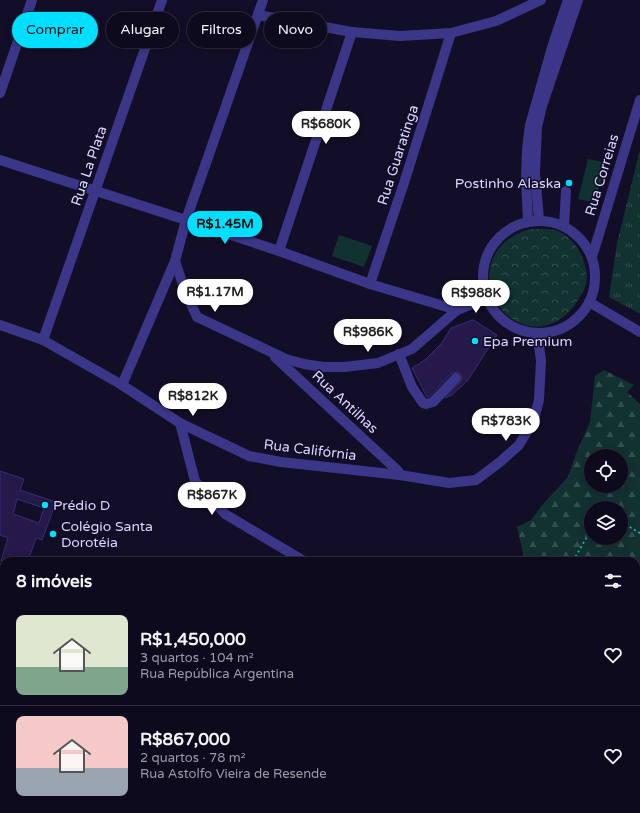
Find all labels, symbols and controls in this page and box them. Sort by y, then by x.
chip: Comprar [12,12,98,48]
chip: Alugar [106,12,179,48]
chip: Filtros [187,12,256,48]
chip: Novo [264,12,327,48]
street label: Rua Guaratinga [374,103,422,207]
pin: R$680K [293,111,359,145]
text: R$680K [301,116,351,132]
street label: Rua La Plata [67,124,111,208]
street label: Rua Correias [582,132,623,218]
place label: Postinho Alaska [455,175,561,192]
marker: Postinho Alaska [564,178,574,188]
pin: R$1.45M [188,211,262,245]
text: R$1.45M [196,216,254,232]
pin: R$1.17M [178,279,252,313]
pin: R$988K [443,280,509,314]
text: R$1.17M [186,284,244,300]
text: R$988K [451,285,501,301]
pin: R$986K [335,319,401,353]
text: R$986K [343,324,393,340]
place label: Epa Premium [483,333,572,350]
marker: Epa Premium [470,336,480,346]
street label: Rua Antilhas [308,367,382,437]
pin: R$812K [160,383,226,417]
text: R$812K [168,388,218,404]
pin: R$783K [473,408,539,442]
text: R$783K [481,413,531,429]
street label: Rua Califórnia [263,436,357,464]
map controls [584,449,628,545]
button: locate [584,449,628,493]
pin: R$867K [179,482,245,516]
text: R$867K [187,487,237,503]
place label: Prédio D [53,497,110,514]
marker: Prédio D [40,500,50,510]
button: layers [584,501,628,545]
place label: Colégio Santa Dorotéia [61,518,153,551]
marker: Colégio Santa Dorotéia [48,529,58,539]
icon: filters [602,570,624,592]
text: 8 imóveis [16,571,92,592]
text: R$1,450,000 [140,629,246,650]
icon: home [48,631,96,679]
icon: heart [602,644,624,666]
text: 3 quartos · 104 m² [140,650,254,666]
text: Rua República Argentina [140,666,294,682]
text: R$867,000 [140,729,230,750]
icon: home [48,732,96,780]
icon: heart [602,745,624,767]
text: 2 quartos · 78 m² [140,750,246,766]
text: Rua Astolfo Vieira de Resende [140,766,327,782]

